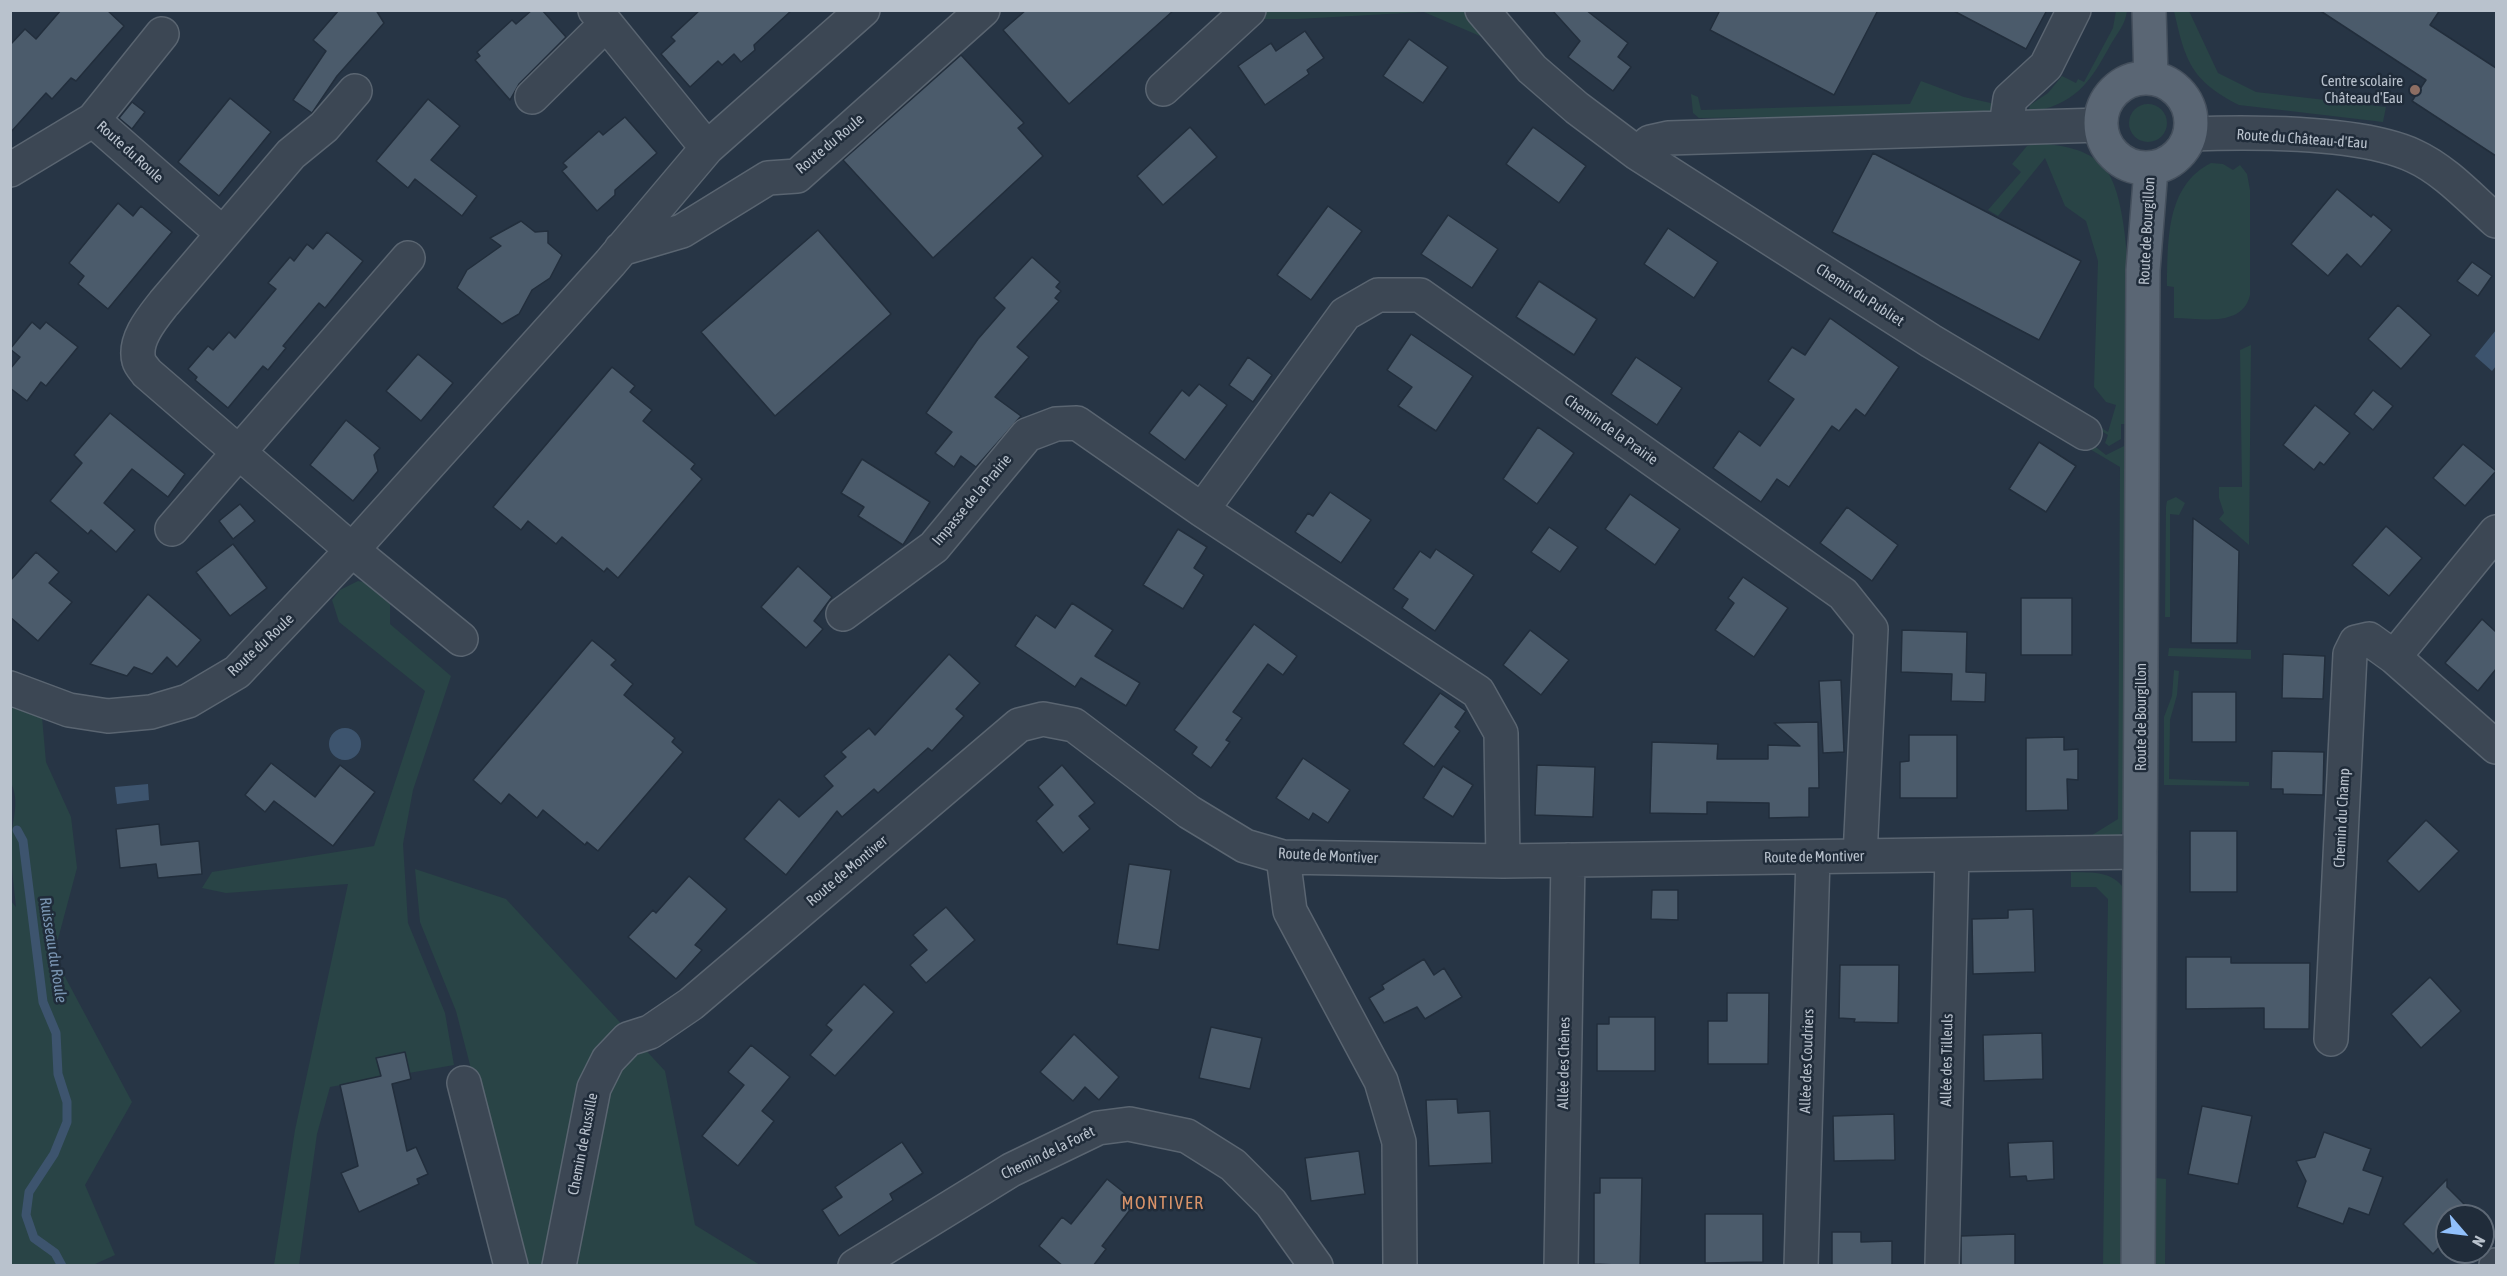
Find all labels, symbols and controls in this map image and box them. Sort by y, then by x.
place label: Centre scolaire Château d'Eau [2321,72,2403,107]
marker: Centre scolaire Château d'Eau [2408,83,2422,97]
street label: Route du Roule [792,110,868,178]
street label: Route du Roule [93,117,167,187]
street label: Route du Château-d'Eau [2236,125,2368,153]
street label: Route de Bourgillon [2135,176,2159,286]
street label: Chemin du Publiet [1813,260,1907,330]
street label: Chemin de la Prairie [1561,391,1661,469]
street label: Impasse de la Prairie [929,451,1015,549]
street label: Route du Roule [224,610,298,680]
street label: Route de Bourgillon [2132,663,2150,771]
street label: Chemin du Champ [2330,768,2354,868]
street label: Route de Montiver [803,832,891,910]
street label: Route de Montiver [1277,844,1379,868]
street label: Route de Montiver [1764,847,1864,867]
water label: Ruisseau du Roule [35,896,71,1004]
street label: Allée des Coudriers [1796,1008,1818,1114]
street label: Allée des Tilleuls [1937,1013,1957,1107]
street label: Allée des Chênes [1554,1017,1574,1109]
street label: Chemin de Russille [564,1091,602,1197]
street label: Chemin de la Forêt [998,1123,1098,1183]
district label: MONTIVER [1121,1192,1205,1214]
north arrow [2435,1204,2495,1264]
text: N [2469,1233,2489,1250]

